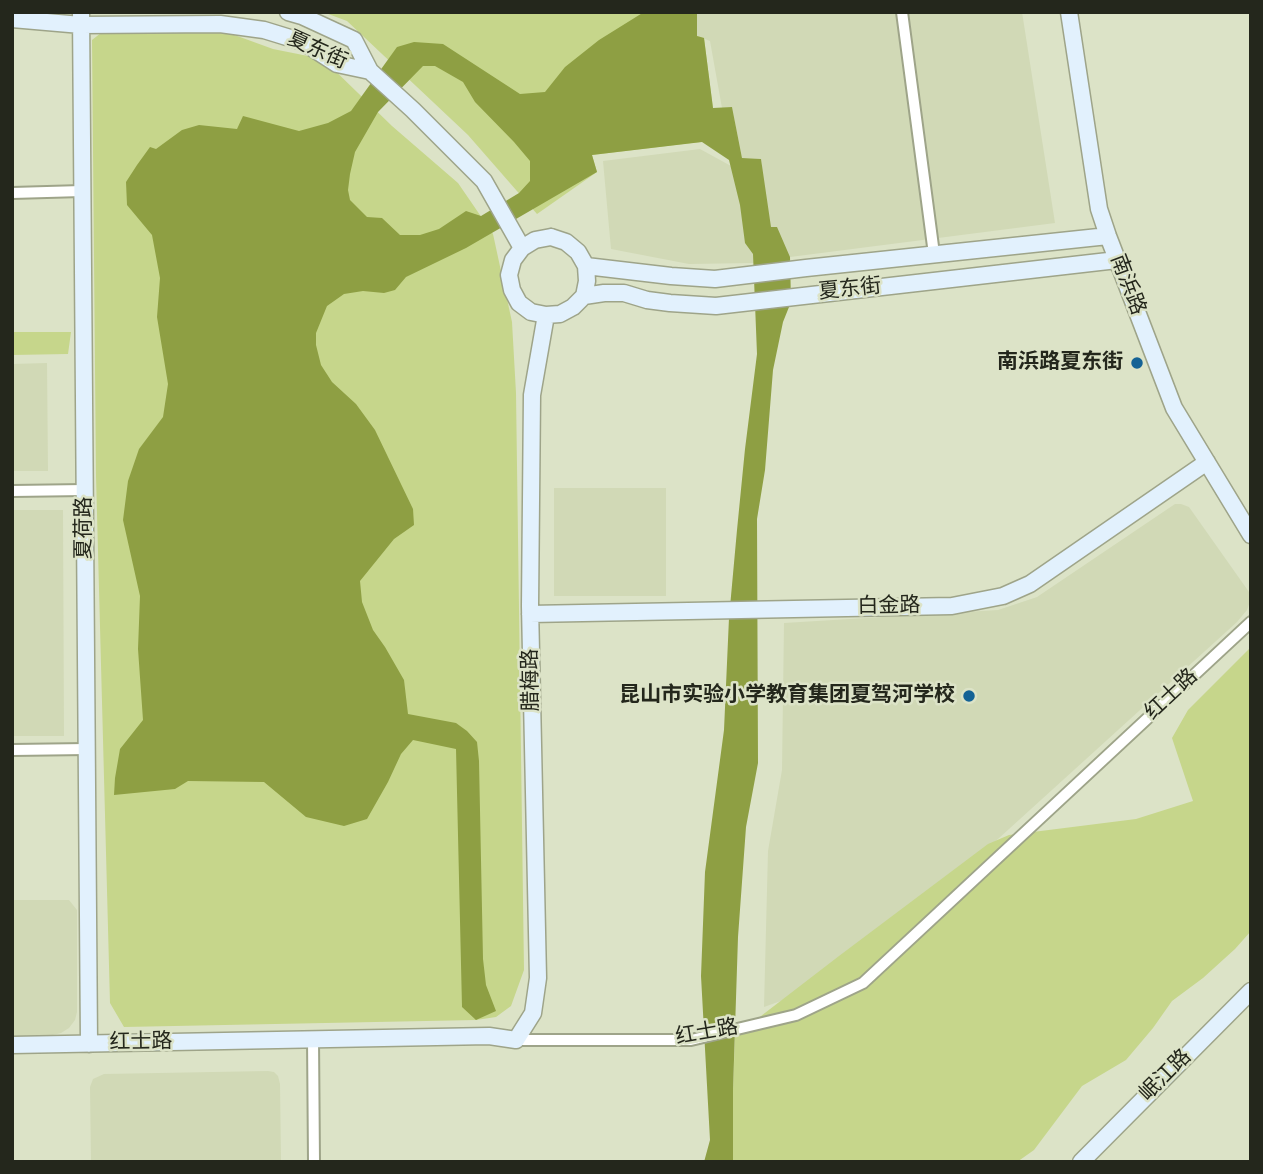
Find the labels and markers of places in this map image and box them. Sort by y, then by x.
place label: 南浜路夏东街 [997,350,1123,376]
marker: 南浜路夏东街 [1129,355,1145,371]
place label: 昆山市实验小学教育集团夏驾河学校 [619,683,955,709]
marker: 昆山市实验小学教育集团夏驾河学校 [961,688,977,704]

